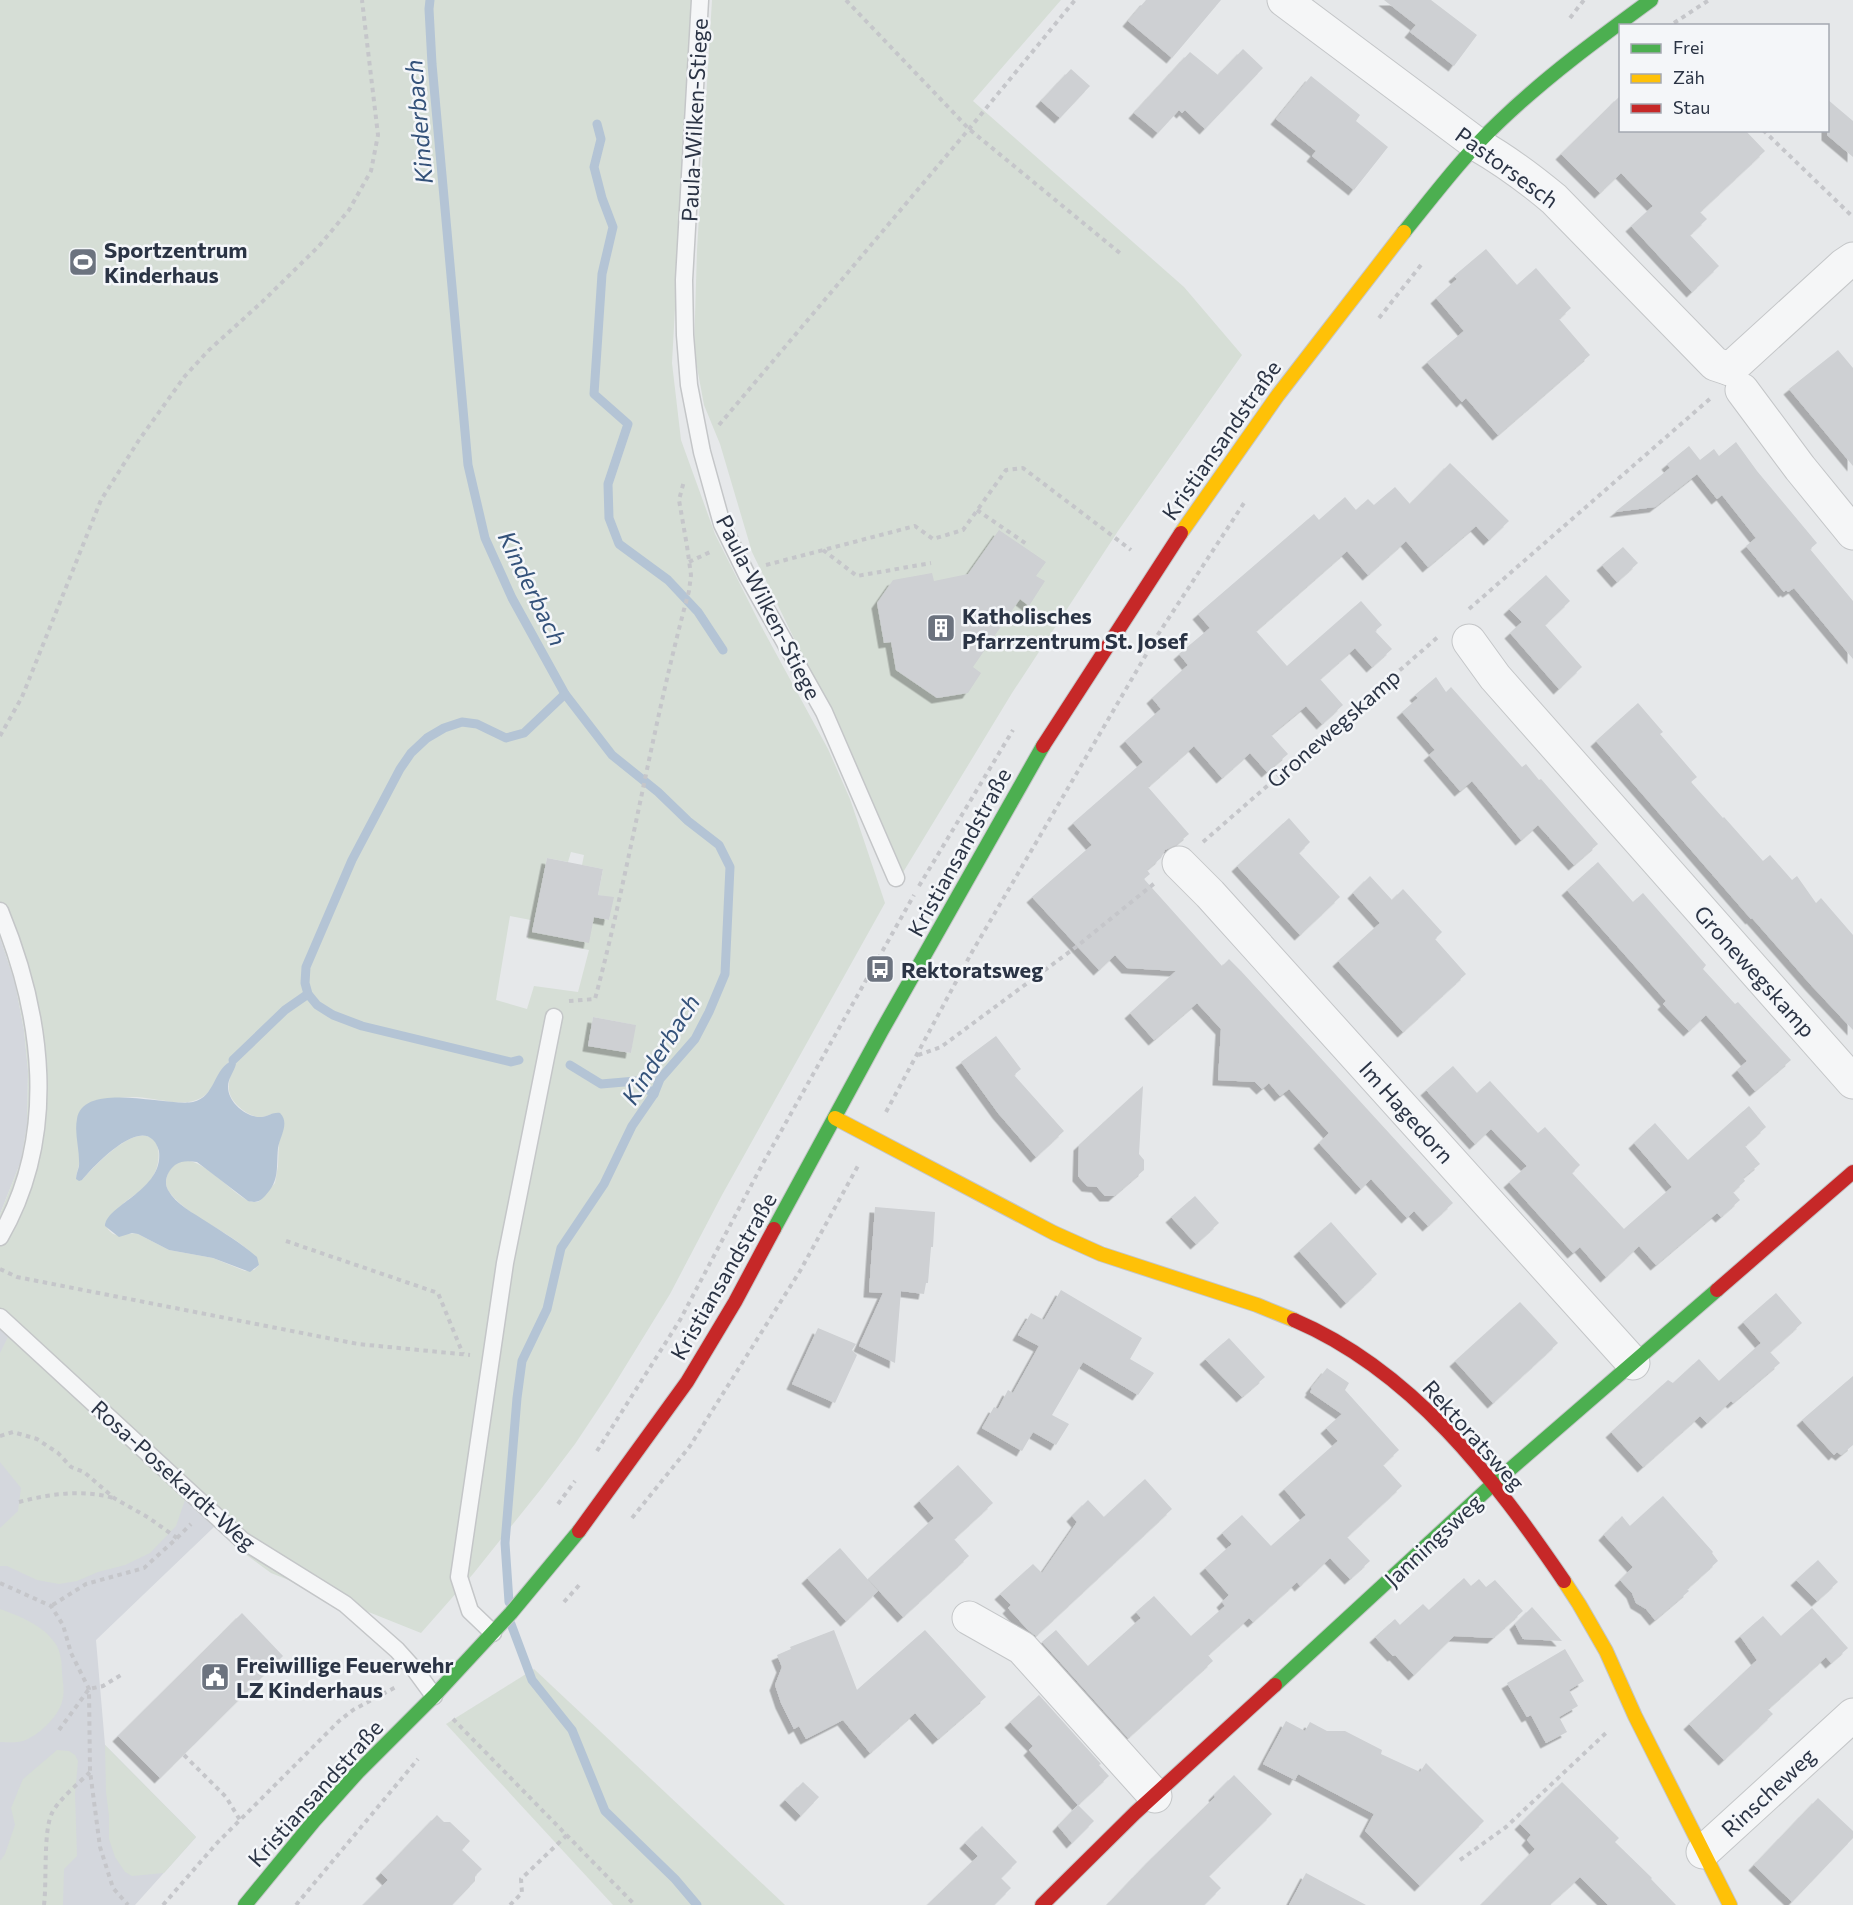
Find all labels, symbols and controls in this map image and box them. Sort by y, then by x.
street label: Paula-Wilken-Stiege [675,18,713,222]
legend [1619,24,1829,132]
text: Frei [1673,36,1704,58]
water label: Kinderbach [398,59,438,185]
text: Zäh [1673,66,1705,88]
text: Stau [1673,96,1710,118]
street label: Pastorsesch [1450,121,1564,213]
place label: Sportzentrum Kinderhaus [104,236,247,288]
sports icon: Sportzentrum Kinderhaus [67,246,99,278]
street label: Kristiansandstraße [1156,355,1286,525]
street label: Paula-Wilken-Stiege [711,510,827,704]
water label: Kinderbach [493,526,573,650]
place label: Katholisches Pfarrzentrum St. Josef [962,602,1189,654]
building icon: Katholisches Pfarrzentrum St. Josef [925,612,957,644]
street label: Gronewegskamp [1261,663,1405,793]
street label: Kristiansandstraße [901,763,1017,941]
street label: Gronewegskamp [1689,900,1821,1042]
bus stop icon: Rektoratsweg [864,953,896,985]
place label: Rektoratsweg [901,956,1043,983]
water label: Kinderbach [615,989,705,1109]
street label: Im Hagedorn [1354,1055,1460,1169]
street label: Kristiansandstraße [664,1188,782,1364]
street label: Rektoratsweg [1417,1374,1531,1496]
street label: Rosa-Posekardt-Weg [86,1394,262,1556]
street label: Janningsweg [1379,1488,1488,1592]
place label: Freiwillige Feuerwehr LZ Kinderhaus [236,1651,454,1703]
public building icon: Freiwillige Feuerwehr LZ Kinderhaus [199,1661,231,1693]
street label: Kristiansandstraße [242,1714,388,1872]
street label: Rinscheweg [1715,1742,1821,1842]

